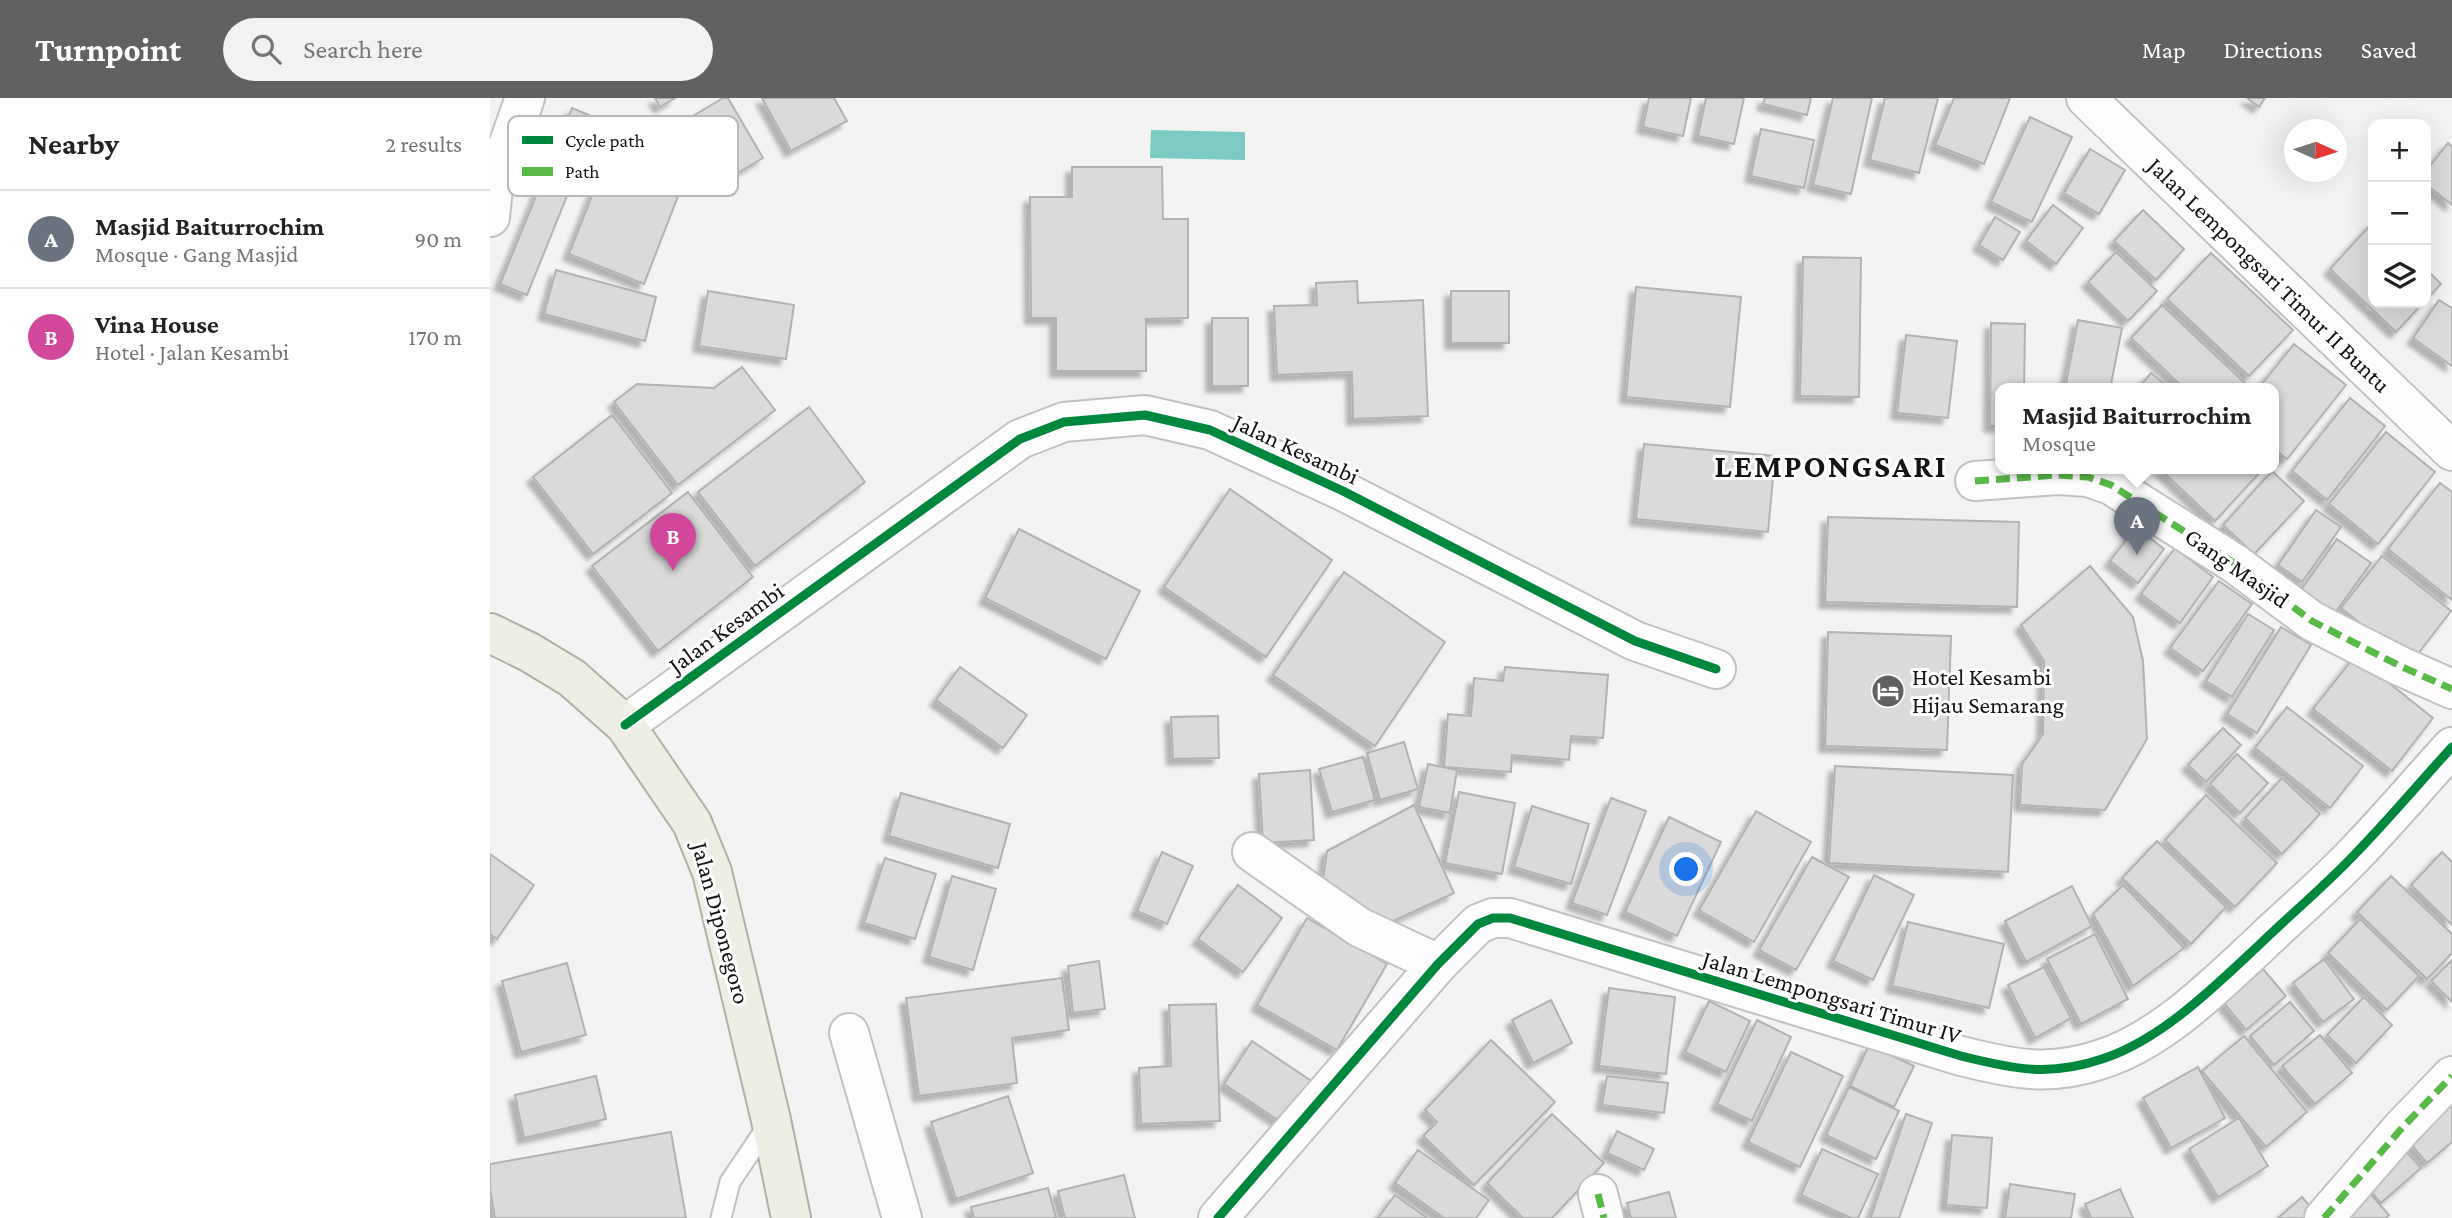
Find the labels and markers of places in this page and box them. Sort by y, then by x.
pin: A [2114,497,2160,555]
pin: B [650,513,696,571]
place label: Hotel Kesambi Hijau Semarang [1912,663,2065,718]
hotel icon: Hotel Kesambi Hijau Semarang [1869,672,1907,710]

